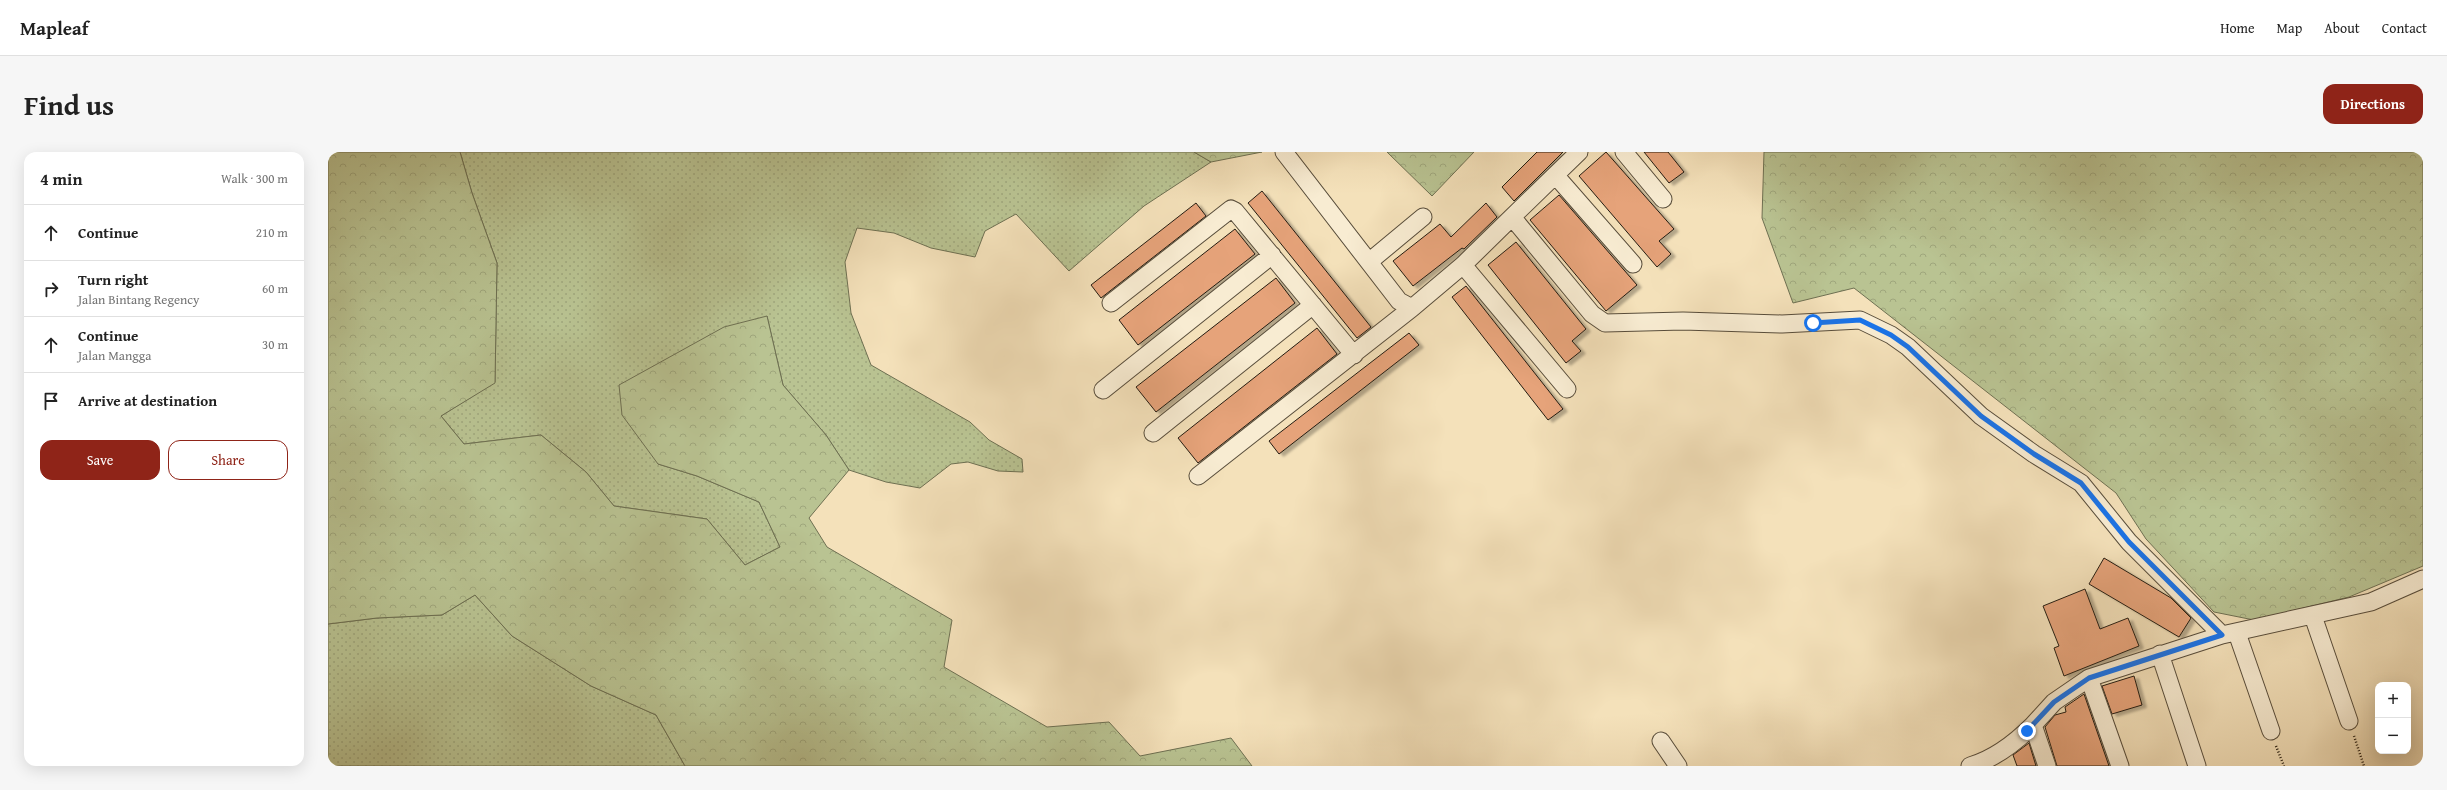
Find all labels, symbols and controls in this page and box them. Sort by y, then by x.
text: Mapleaf [20,14,89,42]
text: Home [2220,18,2255,38]
text: Map [2277,18,2302,38]
text: About [2324,18,2360,38]
text: Contact [2382,18,2427,38]
text: Find us [24,84,114,125]
button: Directions [2323,84,2423,124]
text: 4 min [40,166,82,191]
text: Walk · 300 m [221,169,288,188]
icon: ahead [40,222,62,244]
text: Continue [78,222,139,243]
text: 210 m [256,223,288,242]
text: Turn right [78,269,149,290]
icon: right [40,278,62,300]
text: 60 m [262,279,288,298]
text: Jalan Bintang Regency [78,290,200,309]
route start [1804,314,1822,332]
text: Continue [78,325,139,346]
icon: ahead [40,334,62,356]
text: 30 m [262,335,288,354]
text: Jalan Mangga [78,346,151,365]
icon: arrive [40,390,62,412]
text: Arrive at destination [78,390,217,411]
button: Save [40,440,160,480]
button: Share [168,440,288,480]
map controls [2375,682,2411,754]
button: + [2375,682,2411,718]
button: − [2375,718,2411,754]
route end [2018,722,2036,740]

